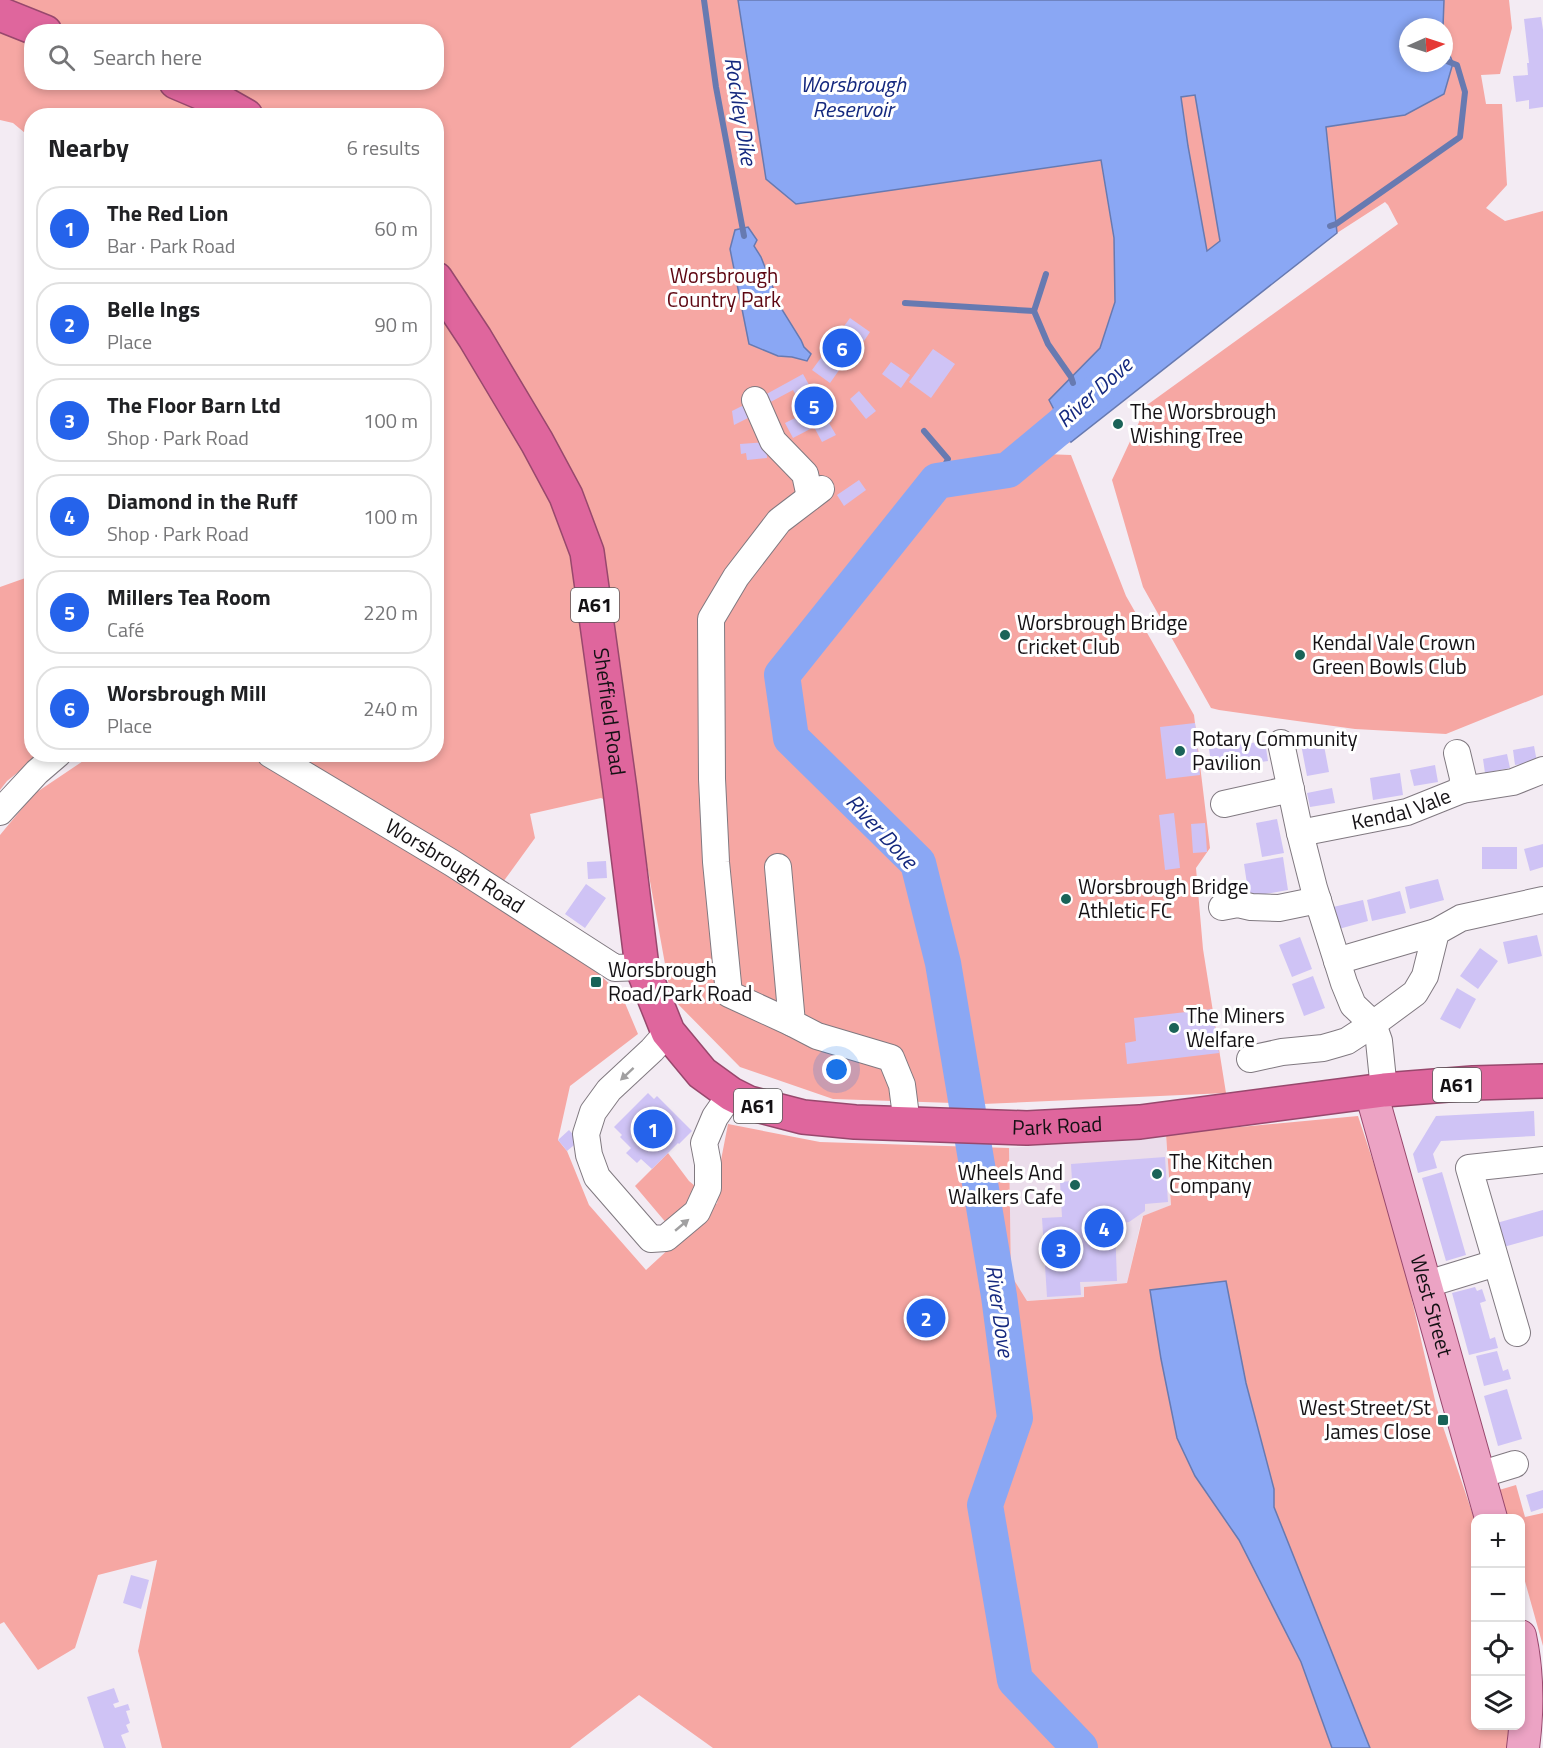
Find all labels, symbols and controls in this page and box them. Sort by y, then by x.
north arrow [1399,18,1453,72]
search box [24,24,444,90]
text: Search here [93,40,202,74]
icon: search [45,41,78,74]
water label: Rockley Dike [716,55,767,169]
water label: Worsbrough Reservoir [800,67,907,126]
text: Nearby [48,128,129,167]
text: 6 results [347,132,420,163]
text: The Red Lion [107,196,228,230]
text: 1 [64,213,75,244]
text: 60 m [374,213,418,244]
text: Bar · Park Road [107,230,235,261]
park label: Worsbrough Country Park [667,259,781,315]
text: Belle Ings [107,292,200,326]
text: 2 [64,309,75,340]
text: 90 m [374,309,418,340]
text: Place [107,326,152,357]
pin: 6 [822,326,862,370]
water label: River Dove [1048,347,1141,436]
pin: 5 [794,384,834,428]
text: The Floor Barn Ltd [107,388,281,422]
place label: The Worsbrough Wishing Tree [1130,395,1276,451]
text: 3 [64,405,75,436]
text: 100 m [363,405,418,436]
marker: The Worsbrough Wishing Tree [1111,417,1125,431]
text: Shop · Park Road [107,422,249,453]
text: Diamond in the Ruff [107,484,298,518]
text: 4 [64,501,75,532]
text: 100 m [363,501,418,532]
text: Shop · Park Road [107,518,249,549]
text: Millers Tea Room [107,580,271,614]
road number: A61 [571,588,619,622]
text: 5 [64,597,75,628]
text: 220 m [363,597,418,628]
place label: Worsbrough Bridge Cricket Club [1017,606,1188,662]
text: Café [107,614,144,645]
place label: Kendal Vale Crown Green Bowls Club [1312,626,1476,682]
marker: Worsbrough Bridge Cricket Club [998,628,1012,642]
street label: Sheffield Road [585,646,635,777]
marker: Kendal Vale Crown Green Bowls Club [1293,648,1307,662]
text: Worsbrough Mill [107,676,267,710]
text: 6 [64,693,75,724]
text: 240 m [363,693,418,724]
text: Place [107,710,152,741]
place label: Rotary Community Pavilion [1192,722,1358,778]
marker: Rotary Community Pavilion [1173,744,1187,758]
street label: Kendal Vale [1349,779,1455,838]
water label: River Dove [838,786,927,878]
street label: Worsbrough Road [379,810,531,921]
place label: Worsbrough Bridge Athletic FC [1078,870,1249,926]
marker: Worsbrough Bridge Athletic FC [1059,892,1073,906]
place label: Worsbrough Road/Park Road [608,953,752,1009]
marker: Worsbrough Road/Park Road [589,975,603,989]
place label: The Miners Welfare [1186,999,1285,1055]
marker: The Miners Welfare [1167,1021,1181,1035]
your location [822,1055,851,1084]
one-way arrow [620,1066,634,1080]
road number: A61 [1433,1068,1481,1102]
road number: A61 [734,1089,782,1123]
pin: 1 [634,1106,672,1152]
street label: Park Road [1011,1107,1103,1143]
place label: The Kitchen Company [1169,1145,1273,1201]
place label: Wheels And Walkers Cafe [948,1156,1063,1212]
marker: The Kitchen Company [1150,1167,1164,1181]
marker: Wheels And Walkers Cafe [1068,1178,1082,1192]
pin: 4 [1084,1206,1124,1250]
one-way arrow [674,1219,689,1232]
pin: 3 [1042,1226,1080,1272]
street label: West Street [1403,1251,1462,1361]
water label: River Dove [977,1263,1024,1361]
pin: 2 [906,1296,946,1340]
place label: West Street/St James Close [1299,1391,1432,1447]
marker: West Street/St James Close [1436,1413,1450,1427]
map controls [1471,1514,1525,1730]
button: + [1471,1514,1525,1568]
button: − [1471,1568,1525,1622]
button: locate [1471,1622,1525,1676]
button: layers [1471,1676,1525,1730]

